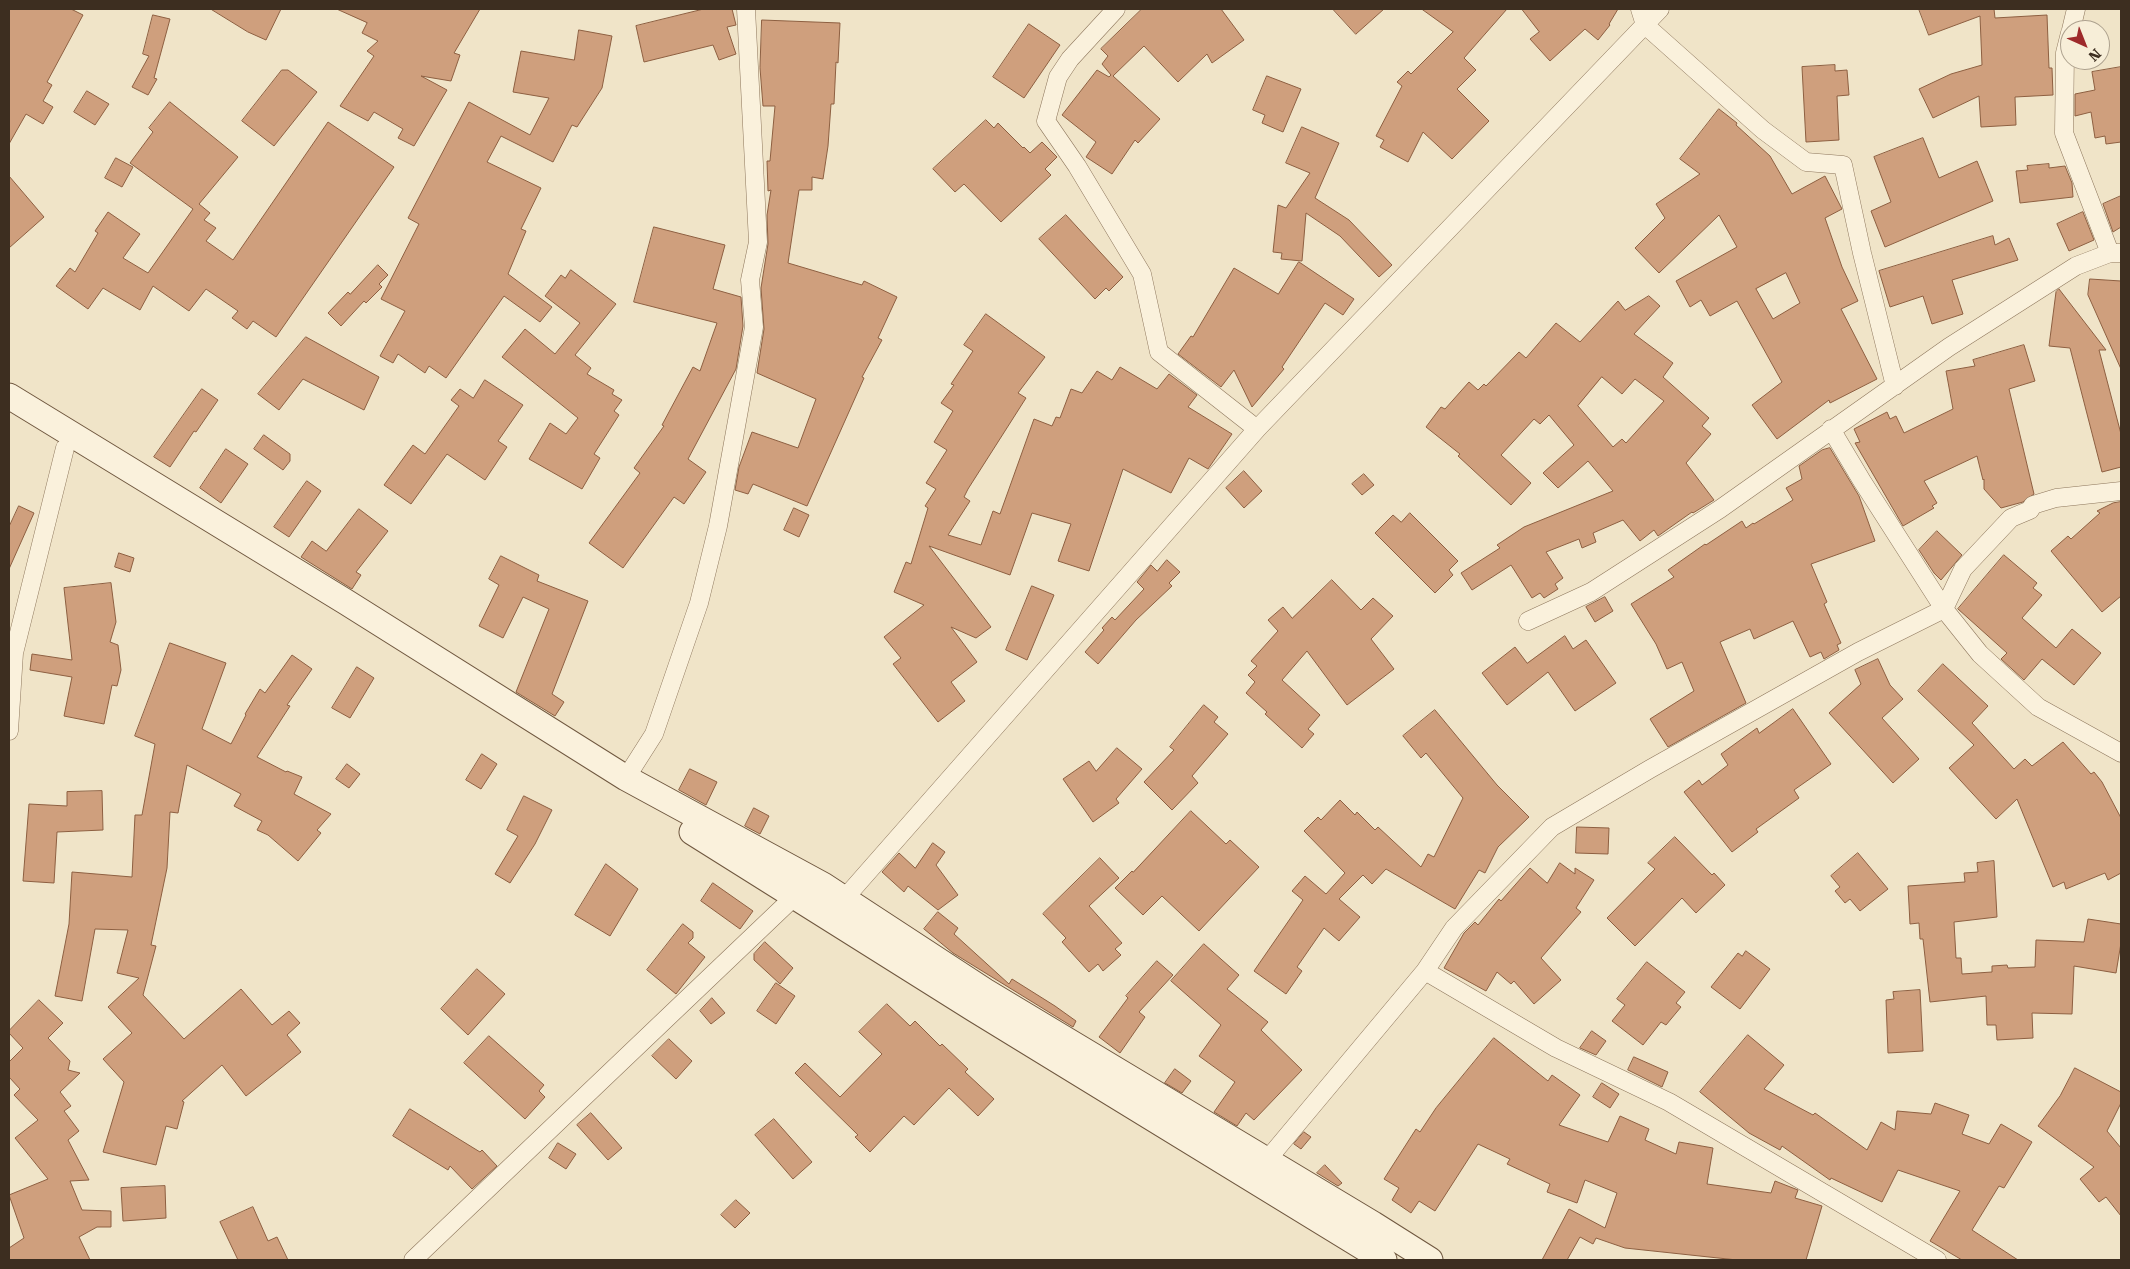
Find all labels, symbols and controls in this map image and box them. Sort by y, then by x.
north arrow [2060,20,2110,70]
text: N [2085,46,2104,65]

